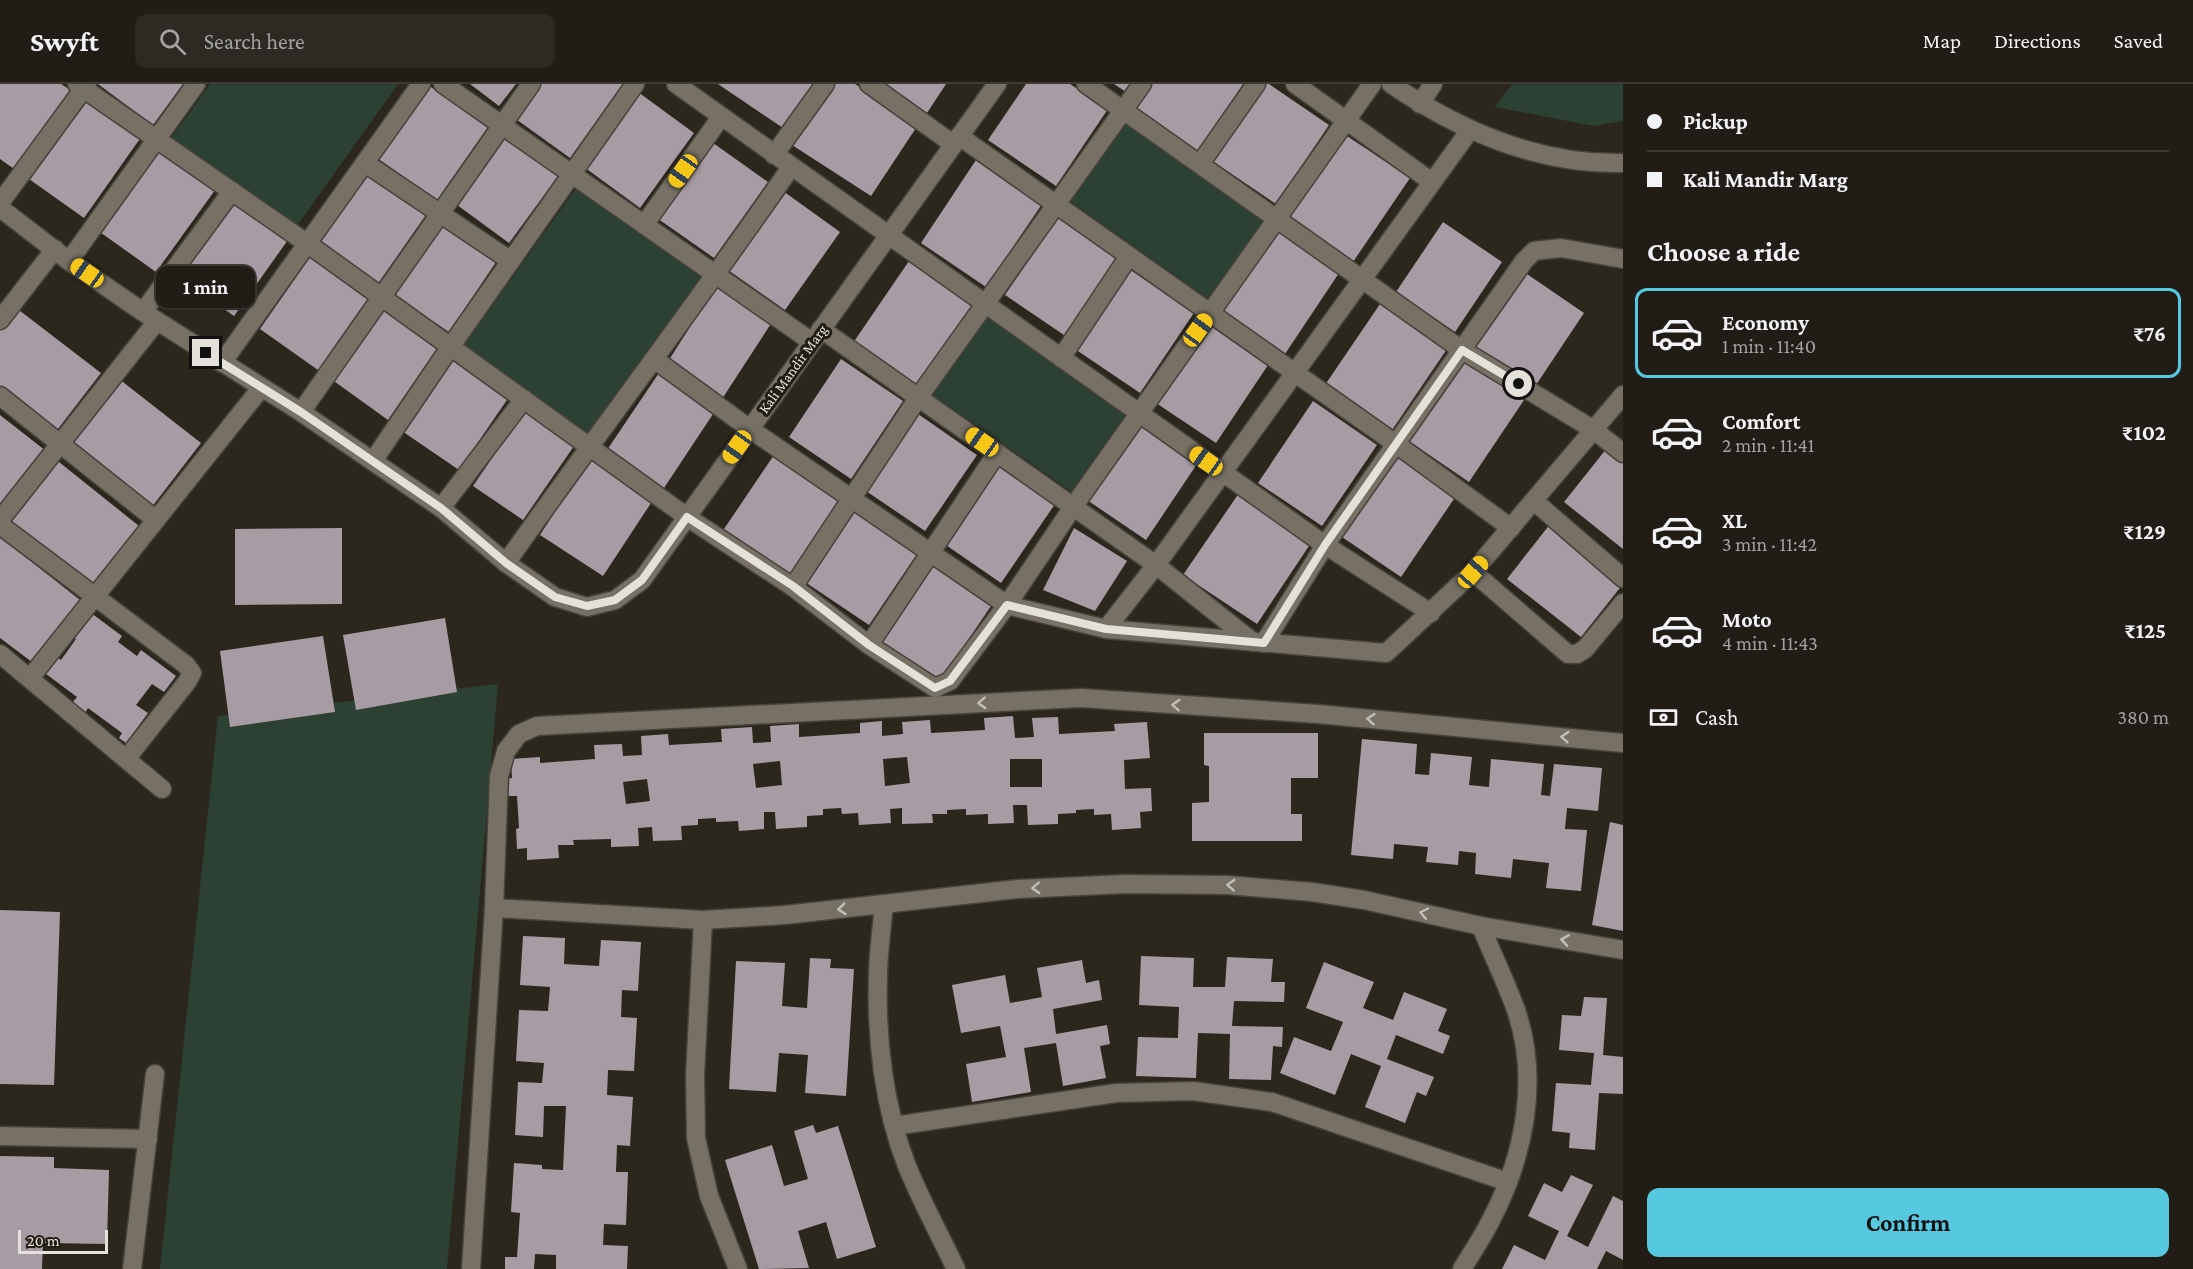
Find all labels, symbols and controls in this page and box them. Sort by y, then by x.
search box [135,14,555,68]
icon: search [156,25,189,58]
text: Swyft [30,26,99,57]
text: Search here [204,29,305,54]
text: Map [1923,29,1961,53]
text: Directions [1994,29,2081,53]
text: Saved [2114,29,2163,53]
text: Pickup [1683,109,1748,134]
car [665,151,701,191]
text: Kali Mandir Marg [1683,167,1848,192]
text: Choose a ride [1647,237,1800,267]
car [67,255,107,291]
callout: 1 min [156,266,256,308]
text: 1 min [183,276,228,298]
icon: car [1650,306,1704,360]
car [1180,310,1216,350]
text: Economy [1722,310,1809,335]
text: ₹76 [2133,321,2166,346]
street label: Kali Mandir Marg [756,322,831,417]
text: 1 min · 11:40 [1722,335,1816,357]
route end [192,339,219,366]
route start [1505,370,1532,397]
icon: car [1650,405,1704,459]
text: Comfort [1722,409,1800,434]
text: ₹102 [2122,420,2166,445]
car [962,424,1002,460]
car [719,427,755,467]
text: 2 min · 11:41 [1722,434,1814,456]
car [1186,443,1226,479]
icon: car [1650,504,1704,558]
text: XL [1722,508,1747,533]
text: ₹129 [2123,519,2166,544]
text: 3 min · 11:42 [1722,533,1817,555]
car [1454,553,1492,591]
icon: car [1650,603,1704,657]
text: Moto [1722,607,1772,632]
text: ₹125 [2124,618,2166,643]
text: 4 min · 11:43 [1722,632,1818,654]
one-way arrow [977,697,986,710]
one-way arrow [1172,698,1181,711]
icon: cash [1647,701,1680,734]
text: Cash [1695,705,1739,730]
text: 380 m [2118,706,2169,728]
one-way arrow [1366,713,1375,726]
one-way arrow [1560,731,1569,744]
one-way arrow [1226,879,1235,892]
one-way arrow [1032,881,1041,894]
one-way arrow [838,902,847,915]
one-way arrow [1419,908,1429,921]
one-way arrow [1561,934,1571,947]
button: Confirm [1647,1188,2169,1257]
scale bar [18,1227,108,1254]
text: 20 m [27,1232,60,1249]

